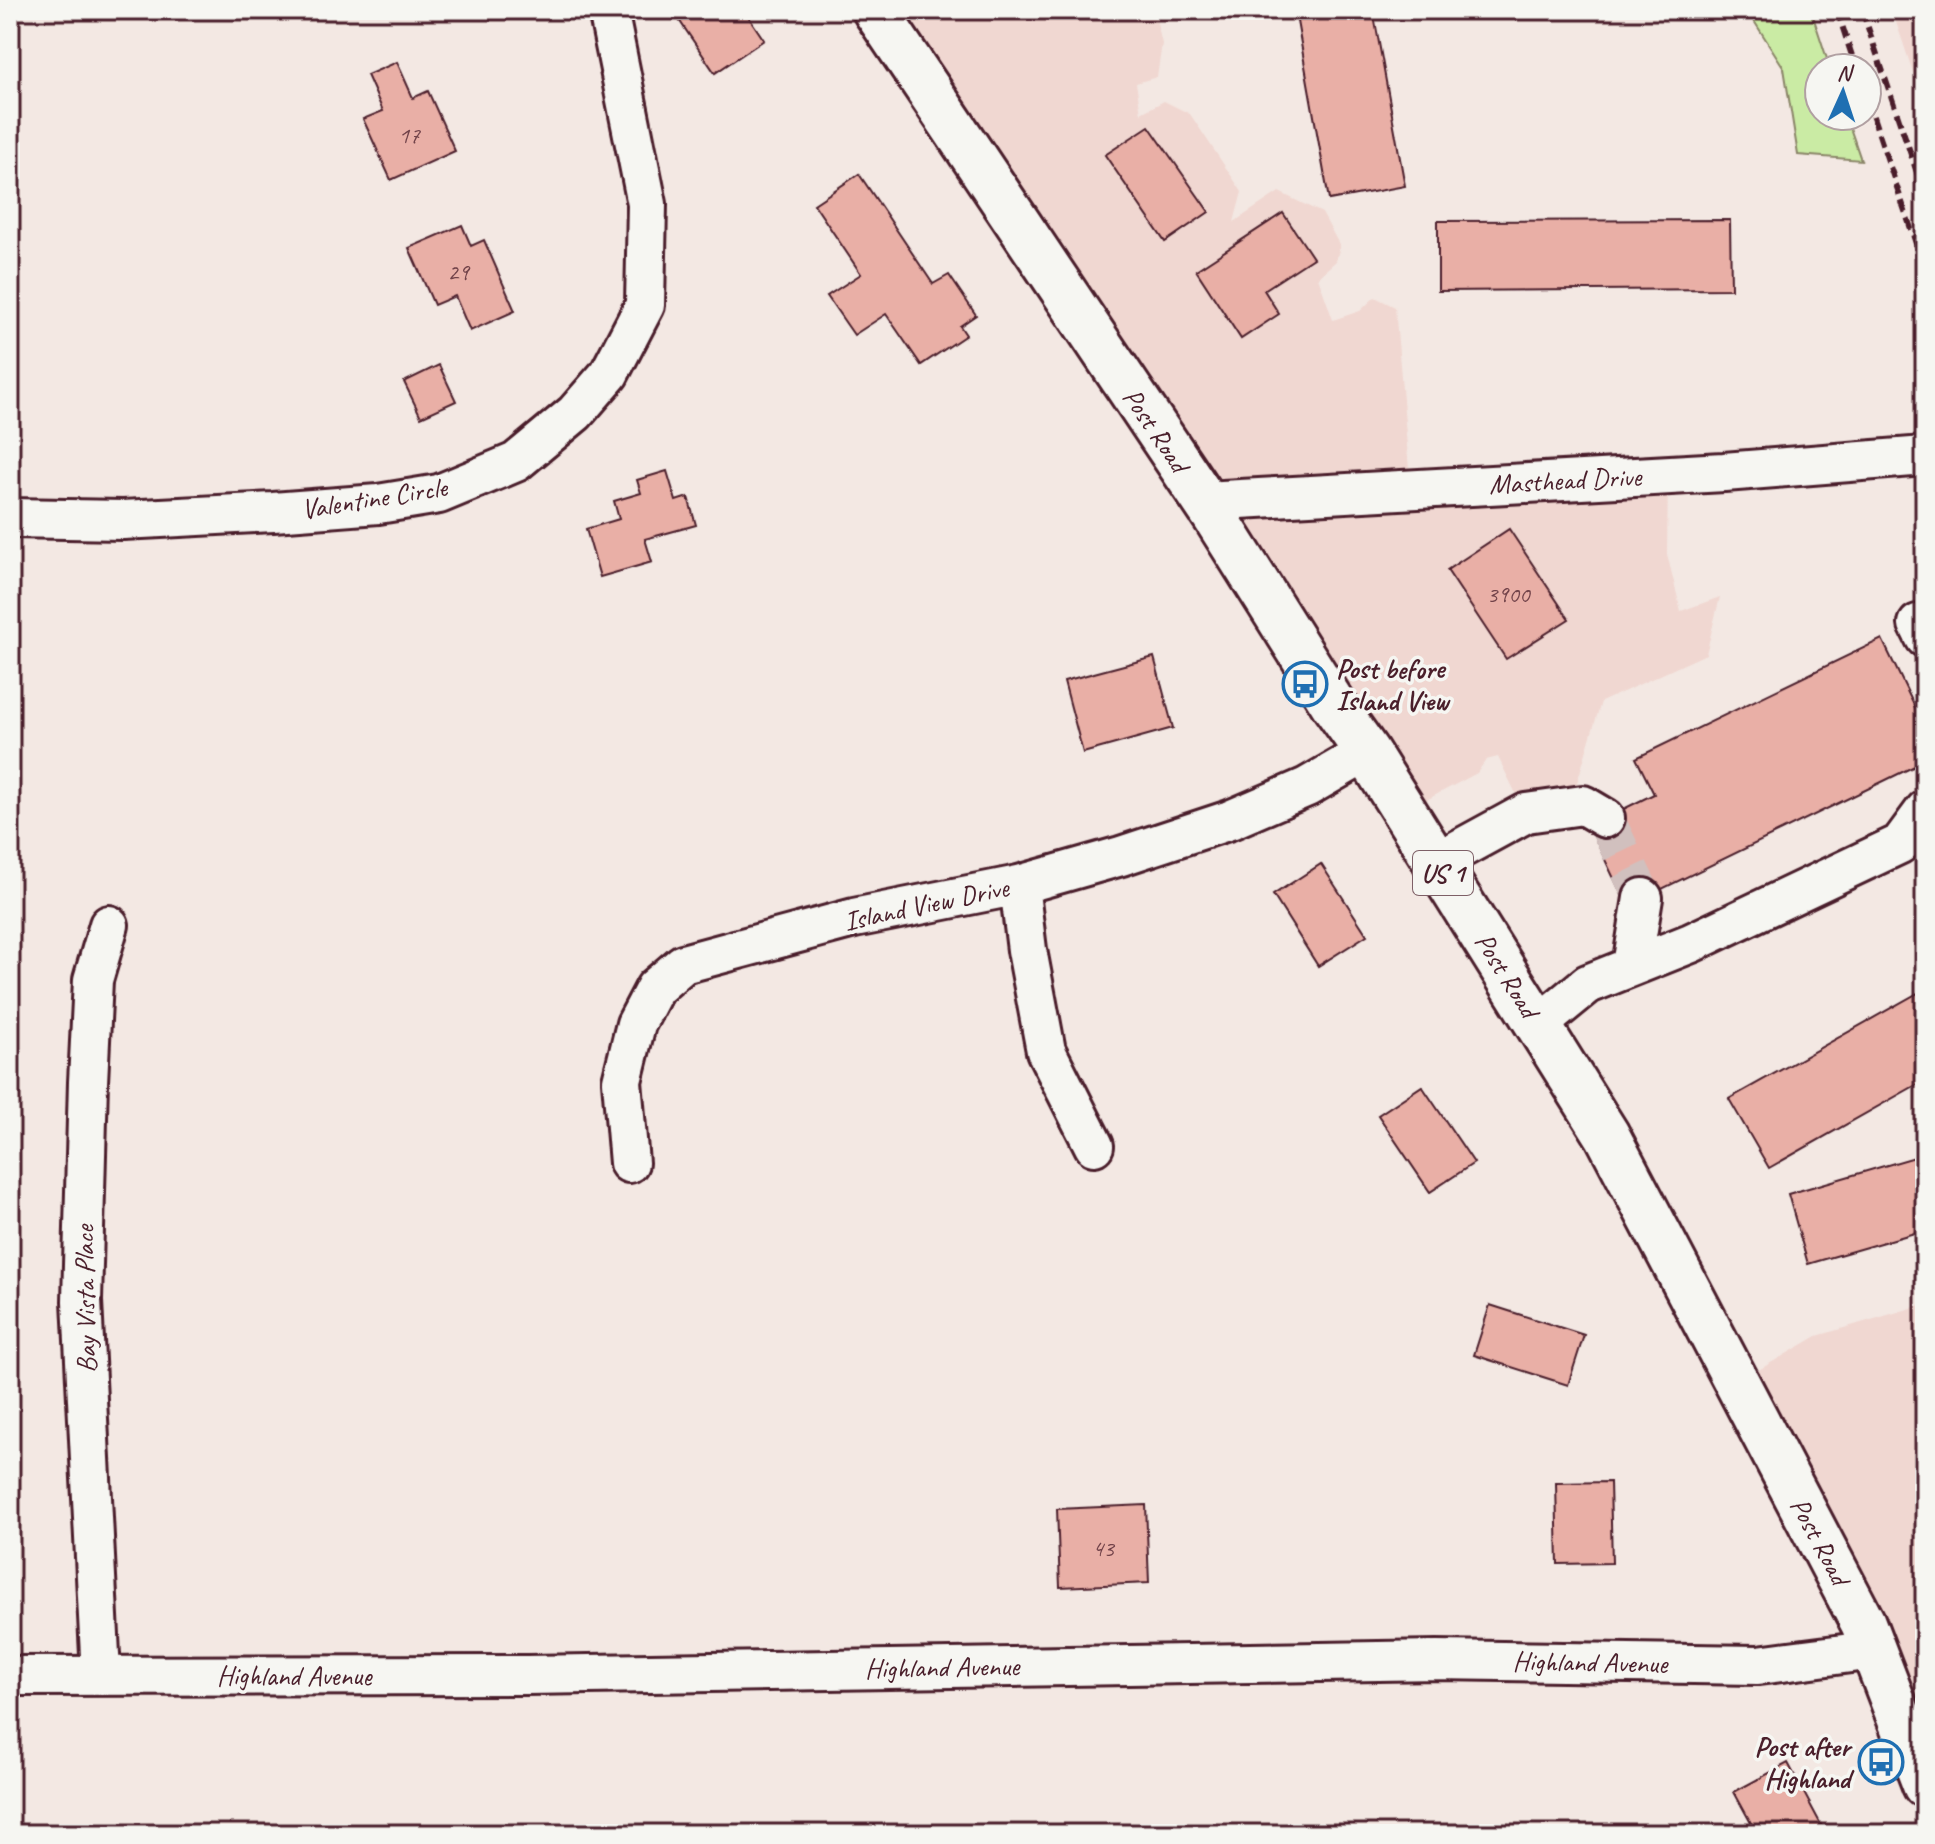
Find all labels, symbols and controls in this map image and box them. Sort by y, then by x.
north arrow [1803,52,1883,132]
text: N [1836,59,1855,88]
house number: 17 [398,120,421,150]
house number: 29 [447,257,471,287]
street label: Post Road [1115,381,1199,482]
street label: Masthead Drive [1488,458,1644,501]
street label: Valentine Circle [299,469,451,527]
house number: 3900 [1486,579,1532,609]
place label: Post before Island View [1336,651,1451,718]
bus stop icon: Post before Island View [1281,660,1329,708]
road number: US 1 [1413,851,1473,895]
street label: Island View Drive [841,869,1013,939]
street label: Post Road [1467,926,1549,1027]
street label: Bay Vista Place [66,1223,104,1373]
street label: Post Road [1782,1491,1859,1594]
house number: 43 [1092,1533,1116,1563]
street label: Highland Avenue [1512,1643,1669,1681]
street label: Highland Avenue [864,1648,1021,1686]
street label: Highland Avenue [217,1658,373,1693]
place label: Post after Highland [1755,1729,1855,1796]
bus stop icon: Post after Highland [1857,1738,1905,1786]

